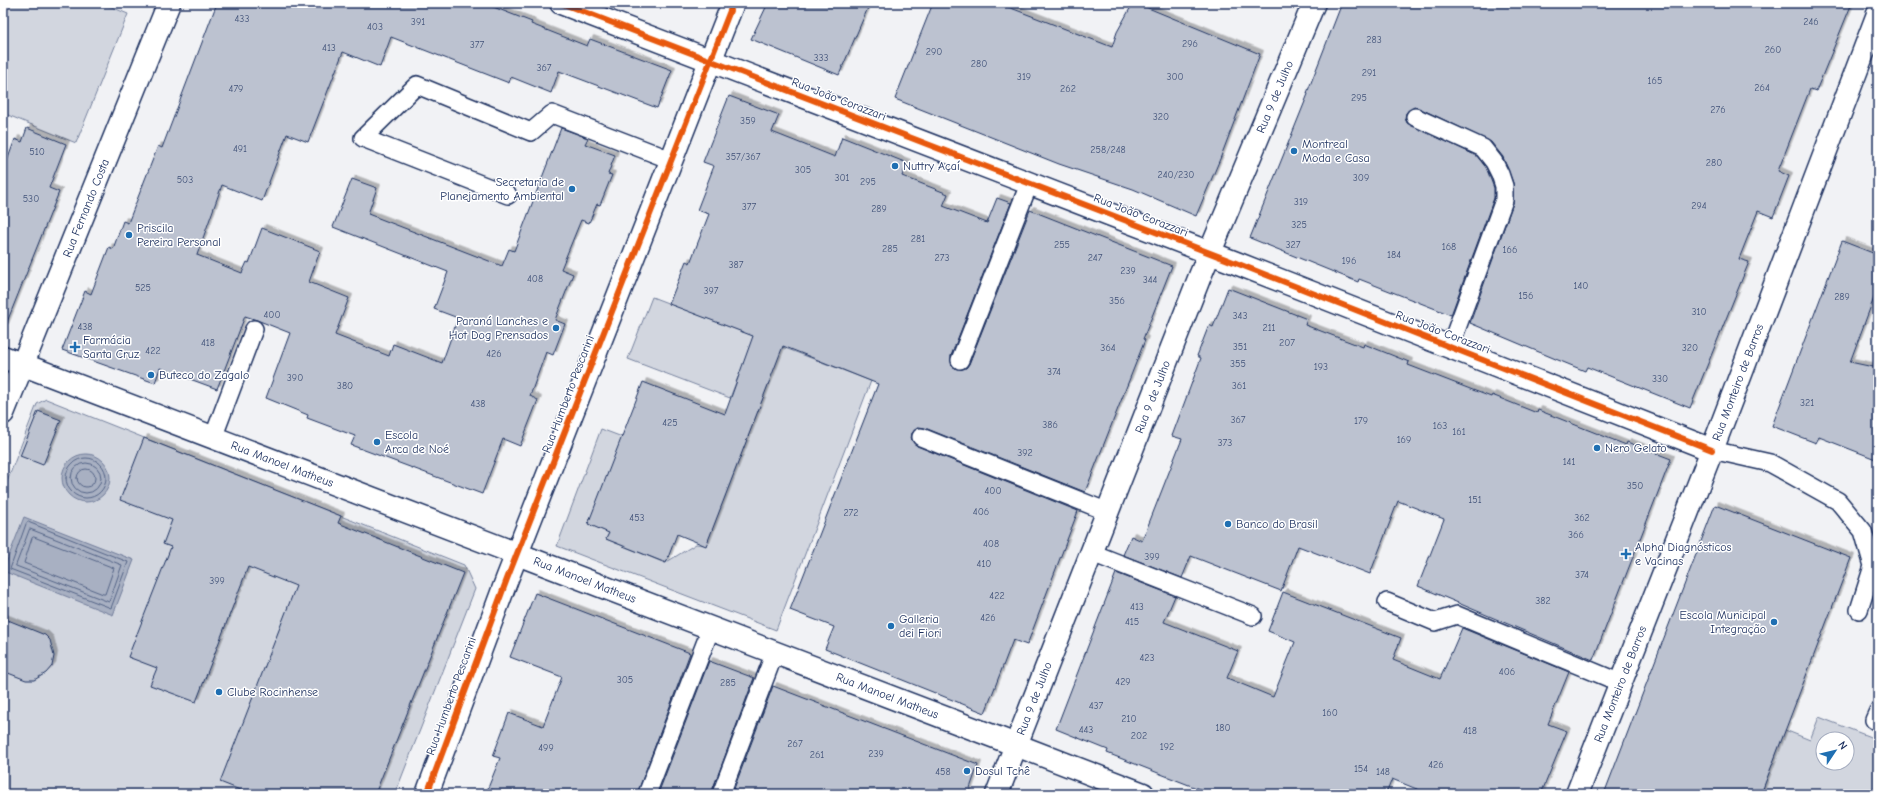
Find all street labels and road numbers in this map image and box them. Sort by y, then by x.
street label: Rua 9 de Julho [1253,58,1296,135]
street label: Rua João Corazzari [790,75,888,123]
street label: Rua Fernando Costa [60,157,112,259]
street label: Rua João Corazzari [1092,191,1190,239]
street label: Rua João Corazzari [1394,308,1492,356]
street label: Rua Monteiro de Barros [1709,322,1766,443]
street label: Rua Humberto Pescarini [539,333,597,455]
street label: Rua 9 de Julho [1132,358,1173,435]
street label: Rua Manoel Matheus [229,438,336,490]
street label: Rua Manoel Matheus [532,554,638,606]
street label: Rua Monteiro de Barros [1591,624,1649,744]
street label: Rua Humberto Pescarini [423,635,479,757]
street label: Rua 9 de Julho [1014,660,1055,737]
street label: Rua Manoel Matheus [834,670,941,722]

